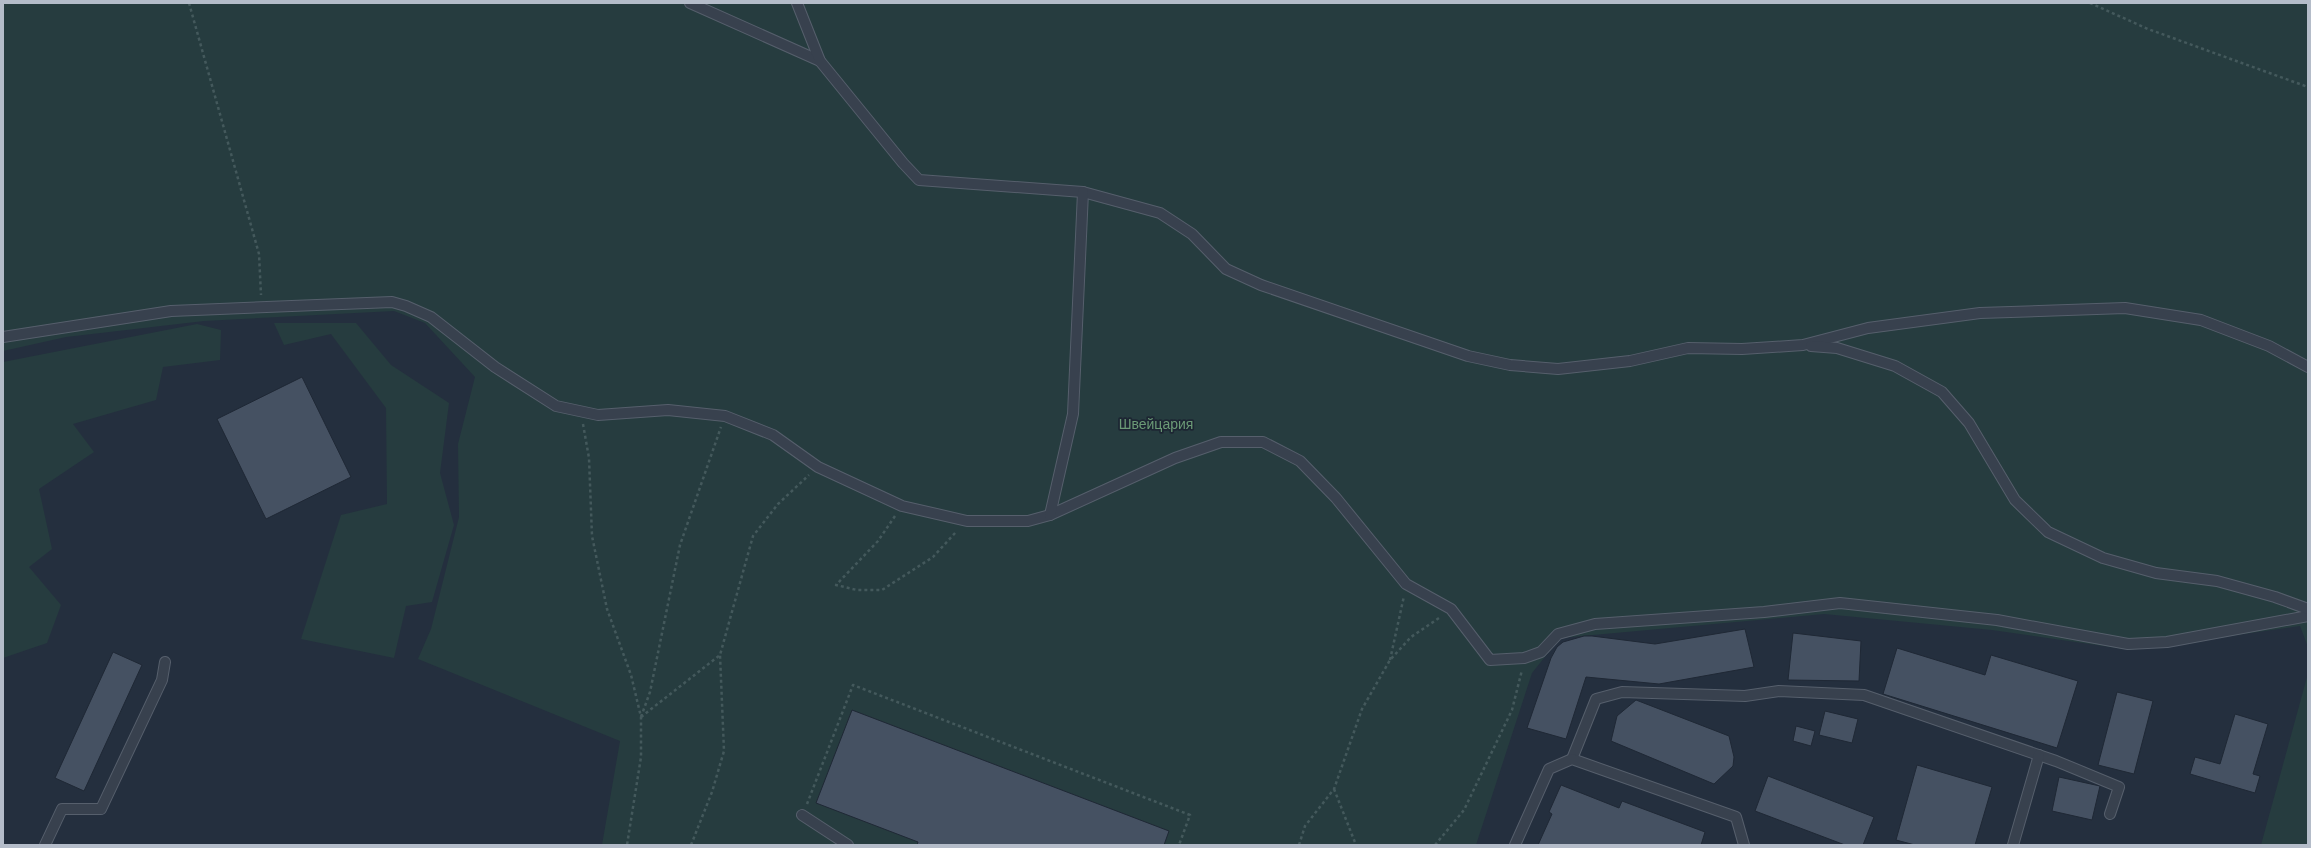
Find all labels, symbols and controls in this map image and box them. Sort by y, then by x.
park label: Швейцария [1119,415,1193,433]

